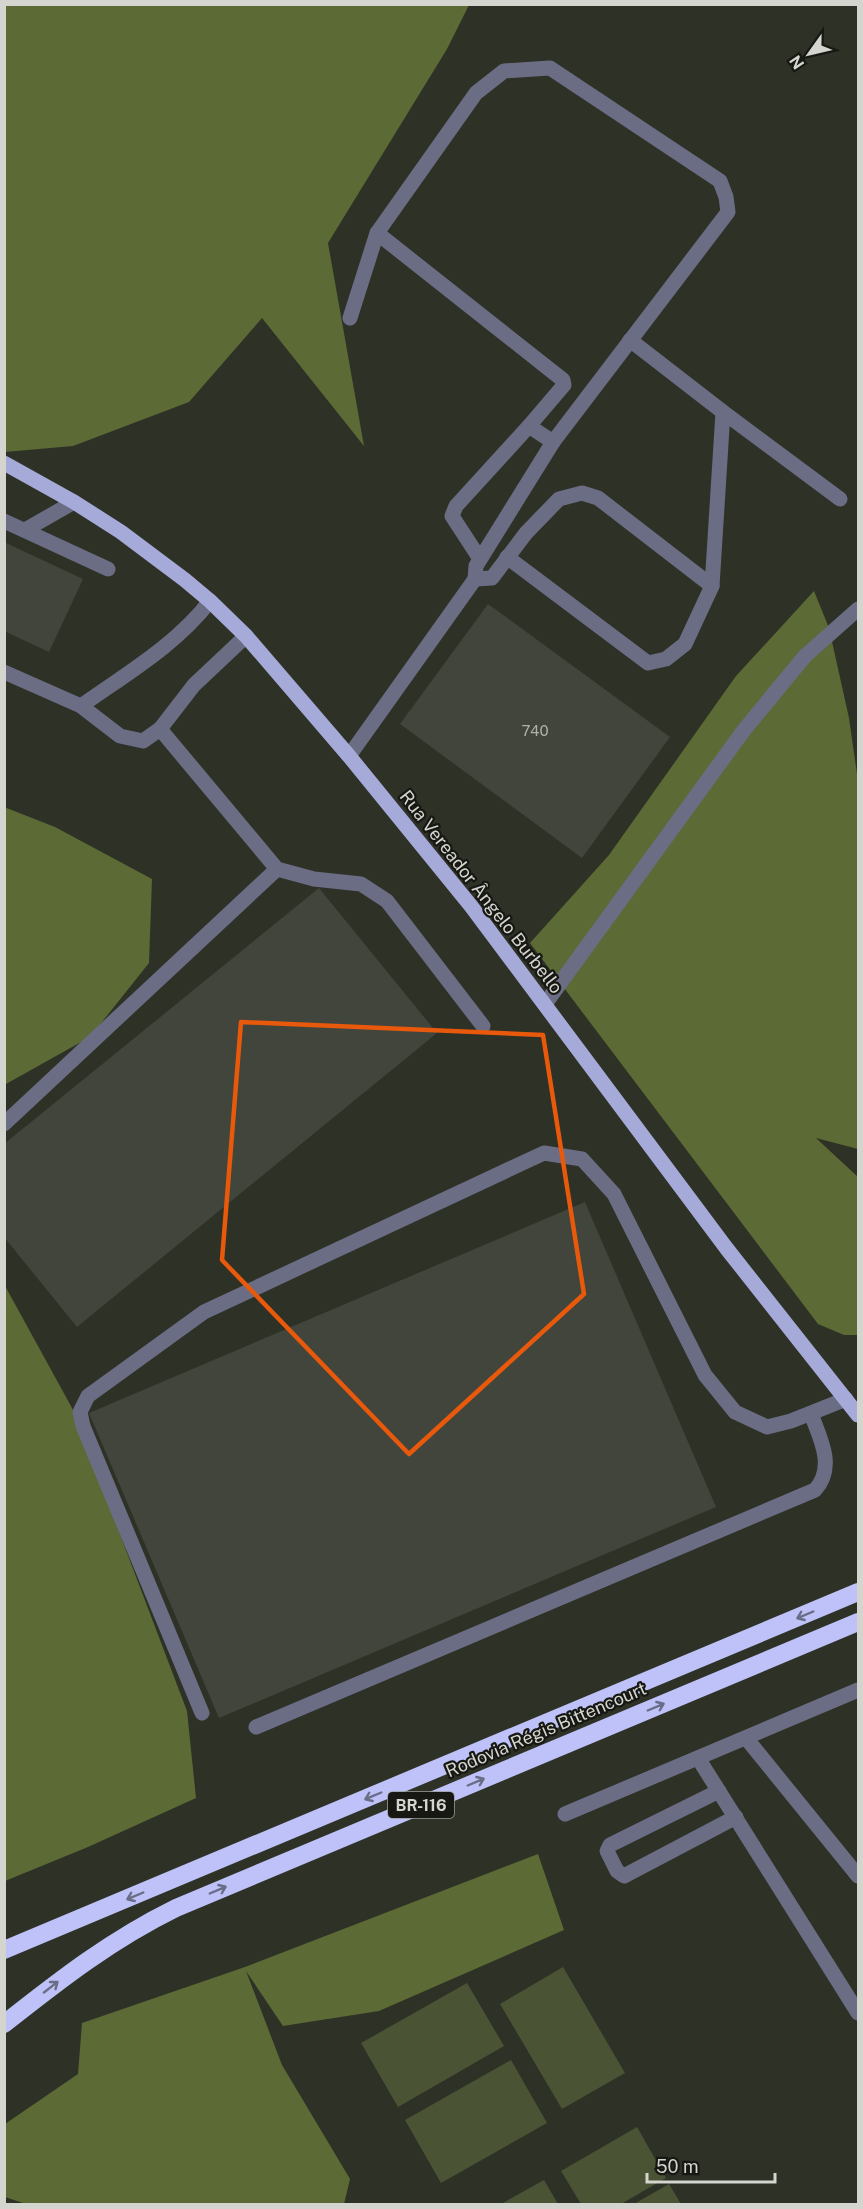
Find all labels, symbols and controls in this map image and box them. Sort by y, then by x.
north arrow [779,24,839,84]
text: N [786,52,808,73]
house number: 740 [521,722,549,739]
street label: Rua Vereador Ângelo Burbello [396,786,567,997]
one-way arrow [796,1610,814,1621]
street label: Rodovia Régis Bittencourt [442,1678,649,1781]
one-way arrow [646,1701,664,1712]
one-way arrow [466,1776,484,1787]
one-way arrow [364,1791,383,1802]
road number: BR-116 [388,1792,454,1818]
one-way arrow [209,1884,227,1895]
one-way arrow [126,1891,145,1902]
one-way arrow [42,1981,58,1994]
scale bar [647,2146,774,2184]
text: 50 m [656,2156,699,2177]

